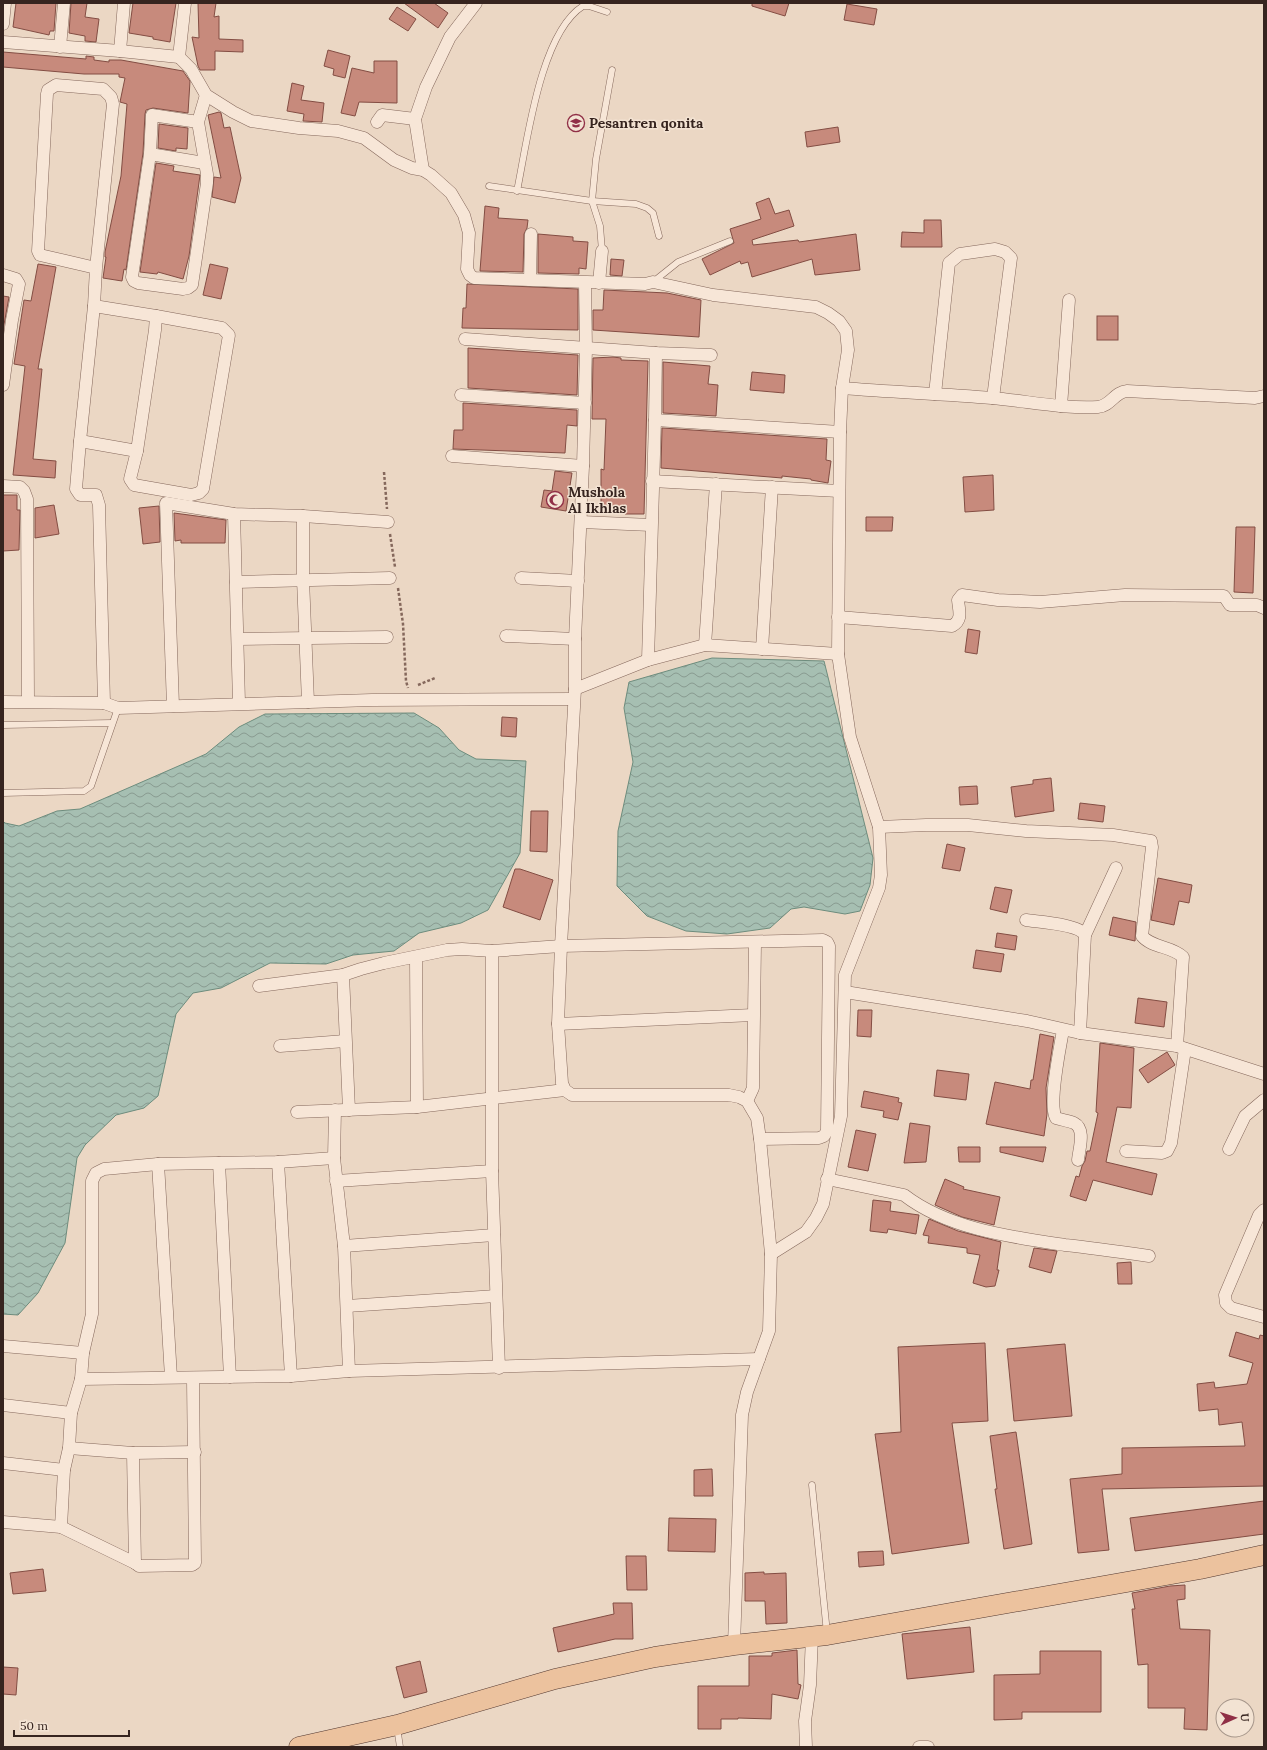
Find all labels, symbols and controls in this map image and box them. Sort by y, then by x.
school or university icon: Pesantren qonita [566,113,586,133]
place label: Pesantren qonita [589,114,704,132]
place label: Mushola Al Ikhlas [568,483,627,517]
mosque icon: Mushola Al Ikhlas [545,490,565,510]
north arrow [1215,1698,1255,1738]
scale bar [14,1712,129,1738]
text: U [1238,1713,1252,1723]
text: 50 m [20,1718,48,1733]

